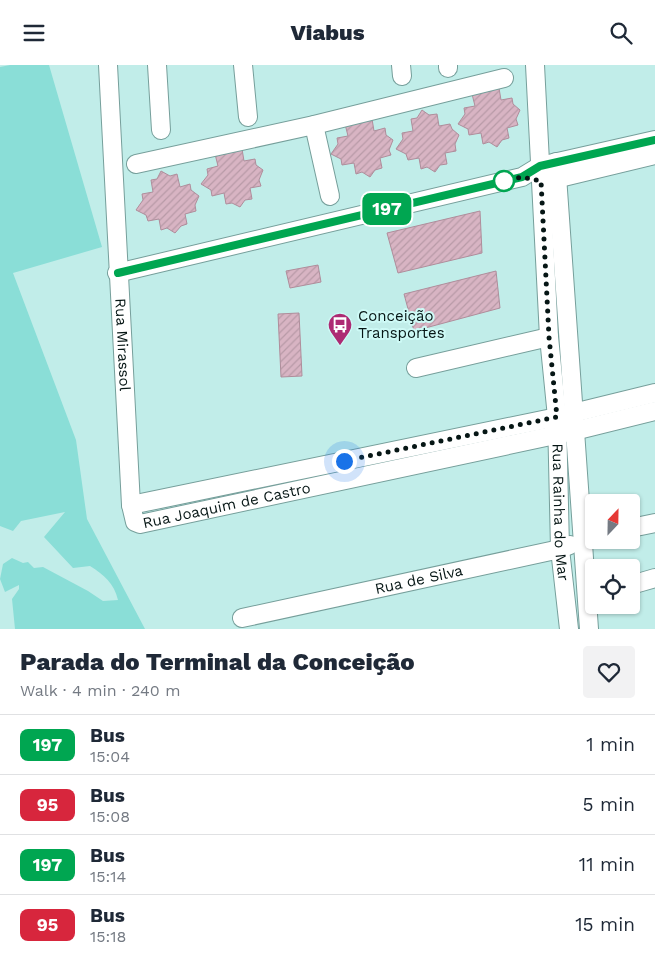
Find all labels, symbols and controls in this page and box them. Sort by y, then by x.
icon: menu [20,19,48,47]
icon: search [607,19,635,47]
text: Viabus [291,20,364,45]
unlabelled marker [493,170,515,192]
line badge: 197 [358,193,416,225]
text: 197 [372,198,402,219]
street label: Rua Mirassol [111,298,134,392]
place label: Conceição Transportes [358,307,445,342]
bus stop icon: Conceição Transportes [327,312,353,346]
street label: Rua Rainha do Mar [549,443,573,582]
your location [332,449,357,474]
street label: Rua Joaquim de Castro [141,479,312,532]
north arrow [585,494,640,549]
map controls [585,494,640,614]
button: locate [585,559,640,614]
street label: Rua de Silva [373,561,465,598]
button: heart [583,646,635,698]
text: Parada do Terminal da Conceição [20,648,415,676]
text: Walk · 4 min · 240 m [20,681,180,700]
text: Bus [90,724,125,747]
text: 1 min [586,733,635,756]
text: 197 [33,734,62,755]
text: 15:04 [90,747,130,766]
text: Bus [90,784,125,807]
text: 5 min [583,793,635,816]
text: 95 [37,794,58,815]
text: 15:08 [90,807,130,826]
text: Bus [90,844,125,867]
text: 11 min [579,853,635,876]
text: 197 [33,854,62,875]
text: 15:14 [90,867,126,886]
text: Bus [90,904,125,927]
text: 15 min [575,913,635,936]
text: 95 [37,914,58,935]
text: 15:18 [90,927,126,946]

